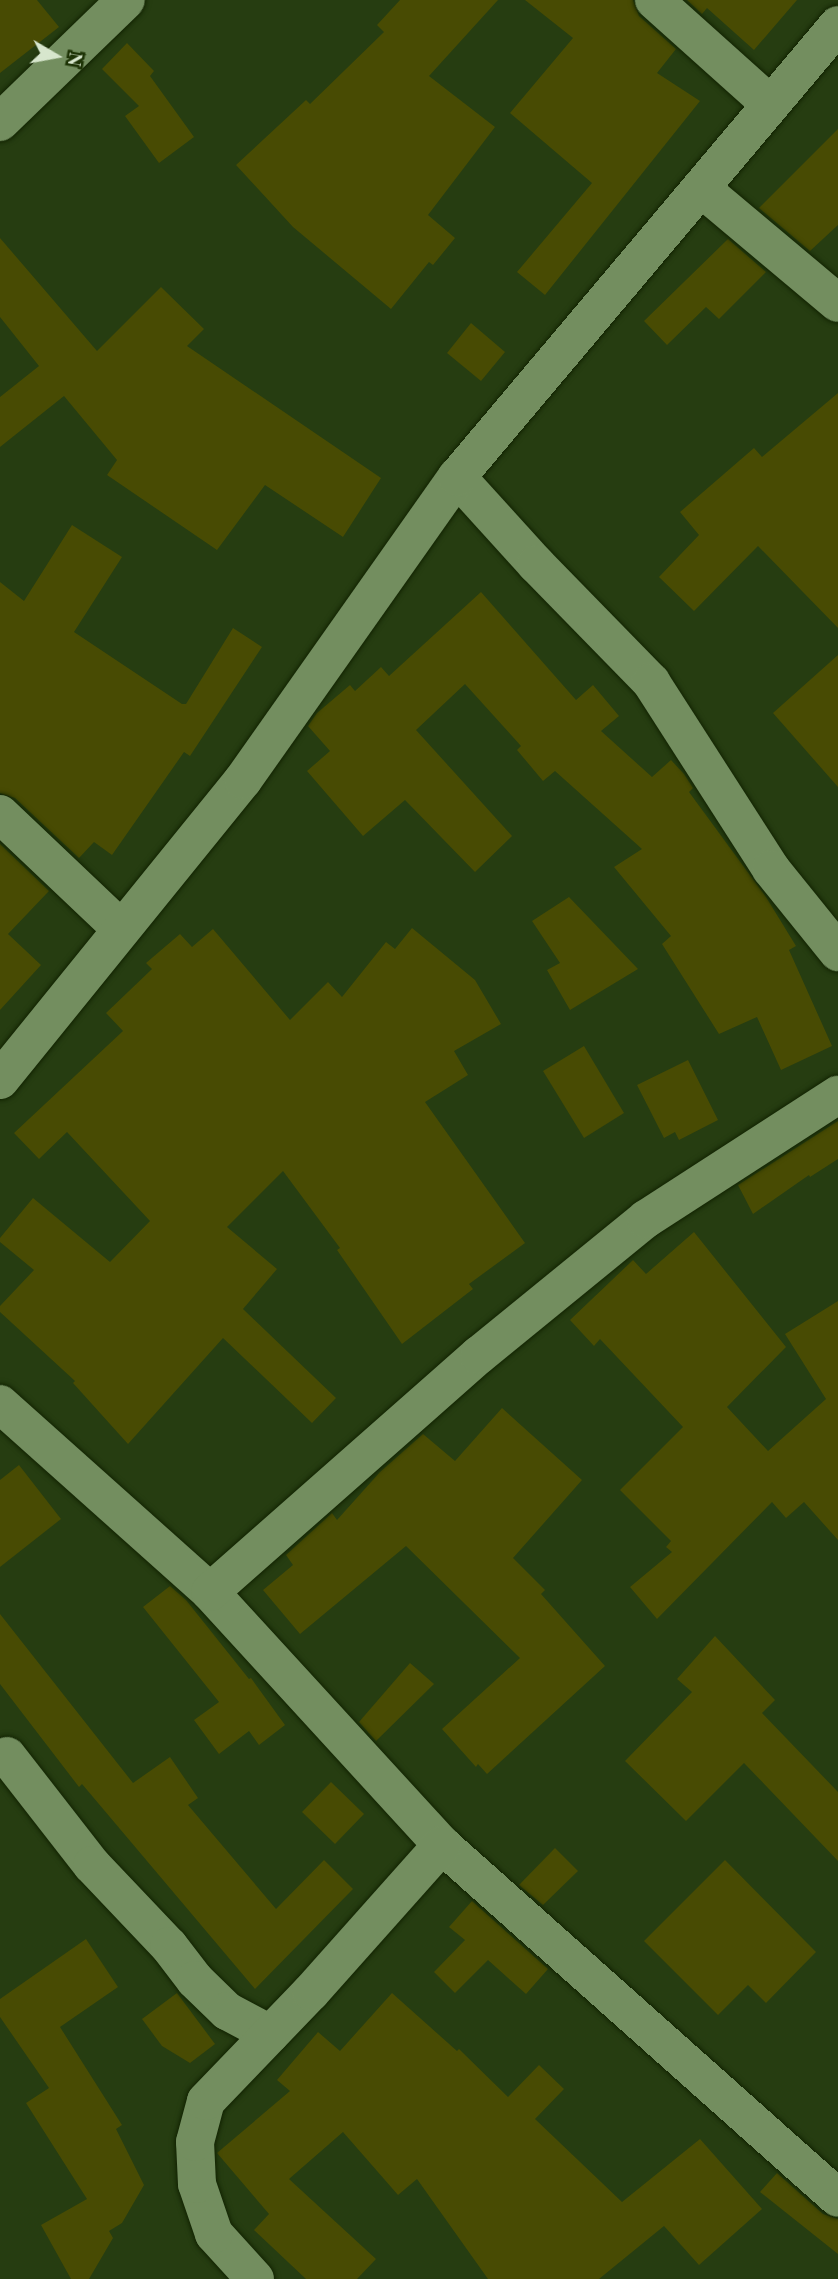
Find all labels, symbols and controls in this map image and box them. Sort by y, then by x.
north arrow [21,21,91,91]
text: N [63,51,91,69]

